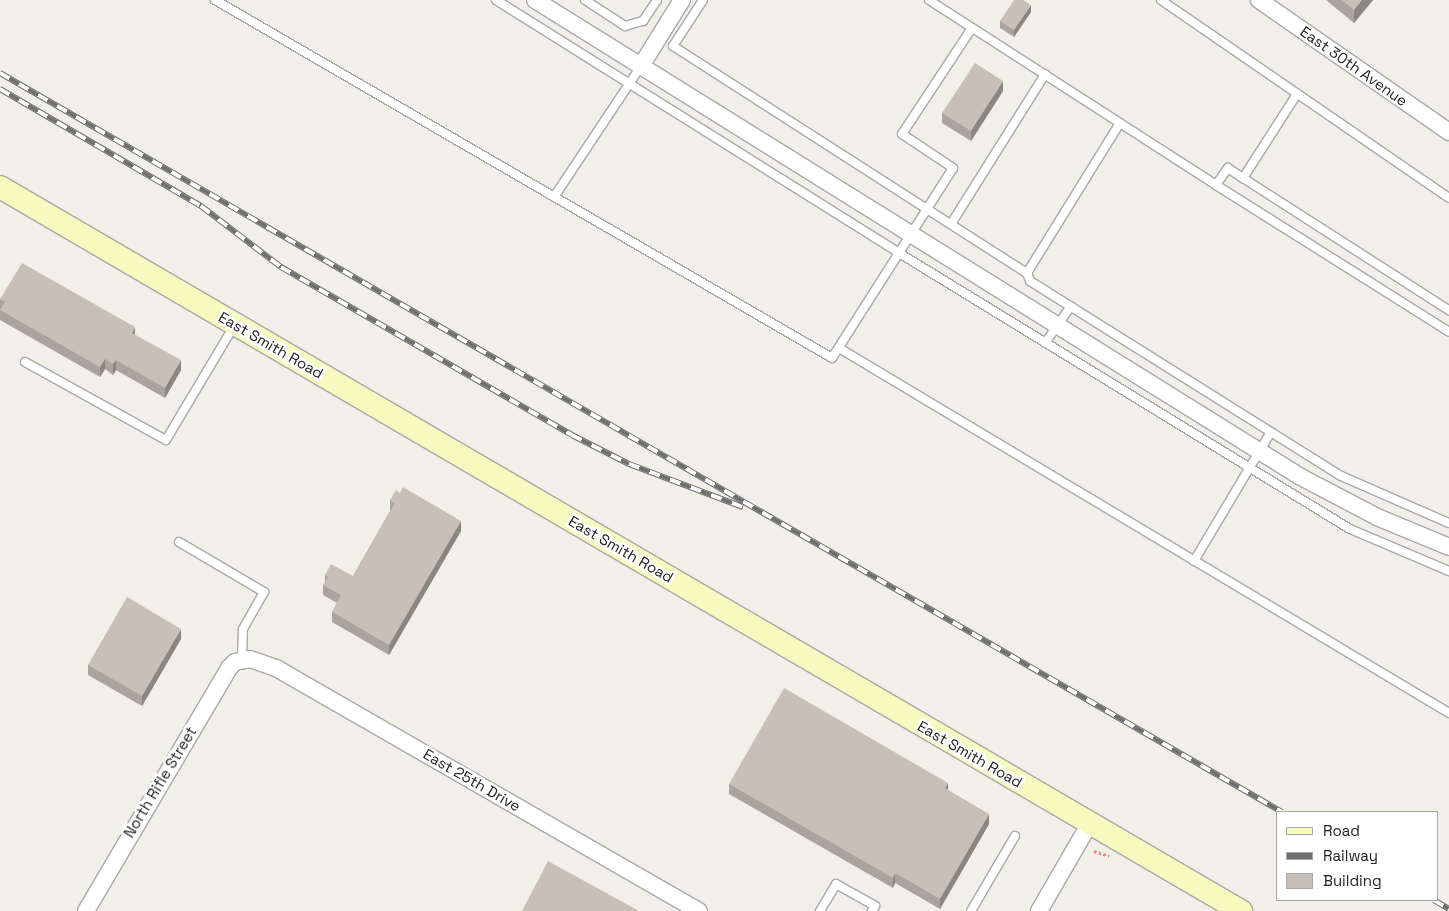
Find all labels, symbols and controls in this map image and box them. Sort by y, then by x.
street label: East 30th Avenue [1297,22,1411,110]
street label: East Smith Road [215,308,327,382]
street label: East Smith Road [565,512,677,586]
street label: East Smith Road [914,717,1026,791]
street label: North Rifle Street [120,723,200,841]
street label: East 25th Drive [420,745,524,815]
legend [1276,811,1439,901]
text: Road [1323,821,1360,840]
text: Railway [1323,846,1378,865]
text: Building [1323,871,1382,890]

